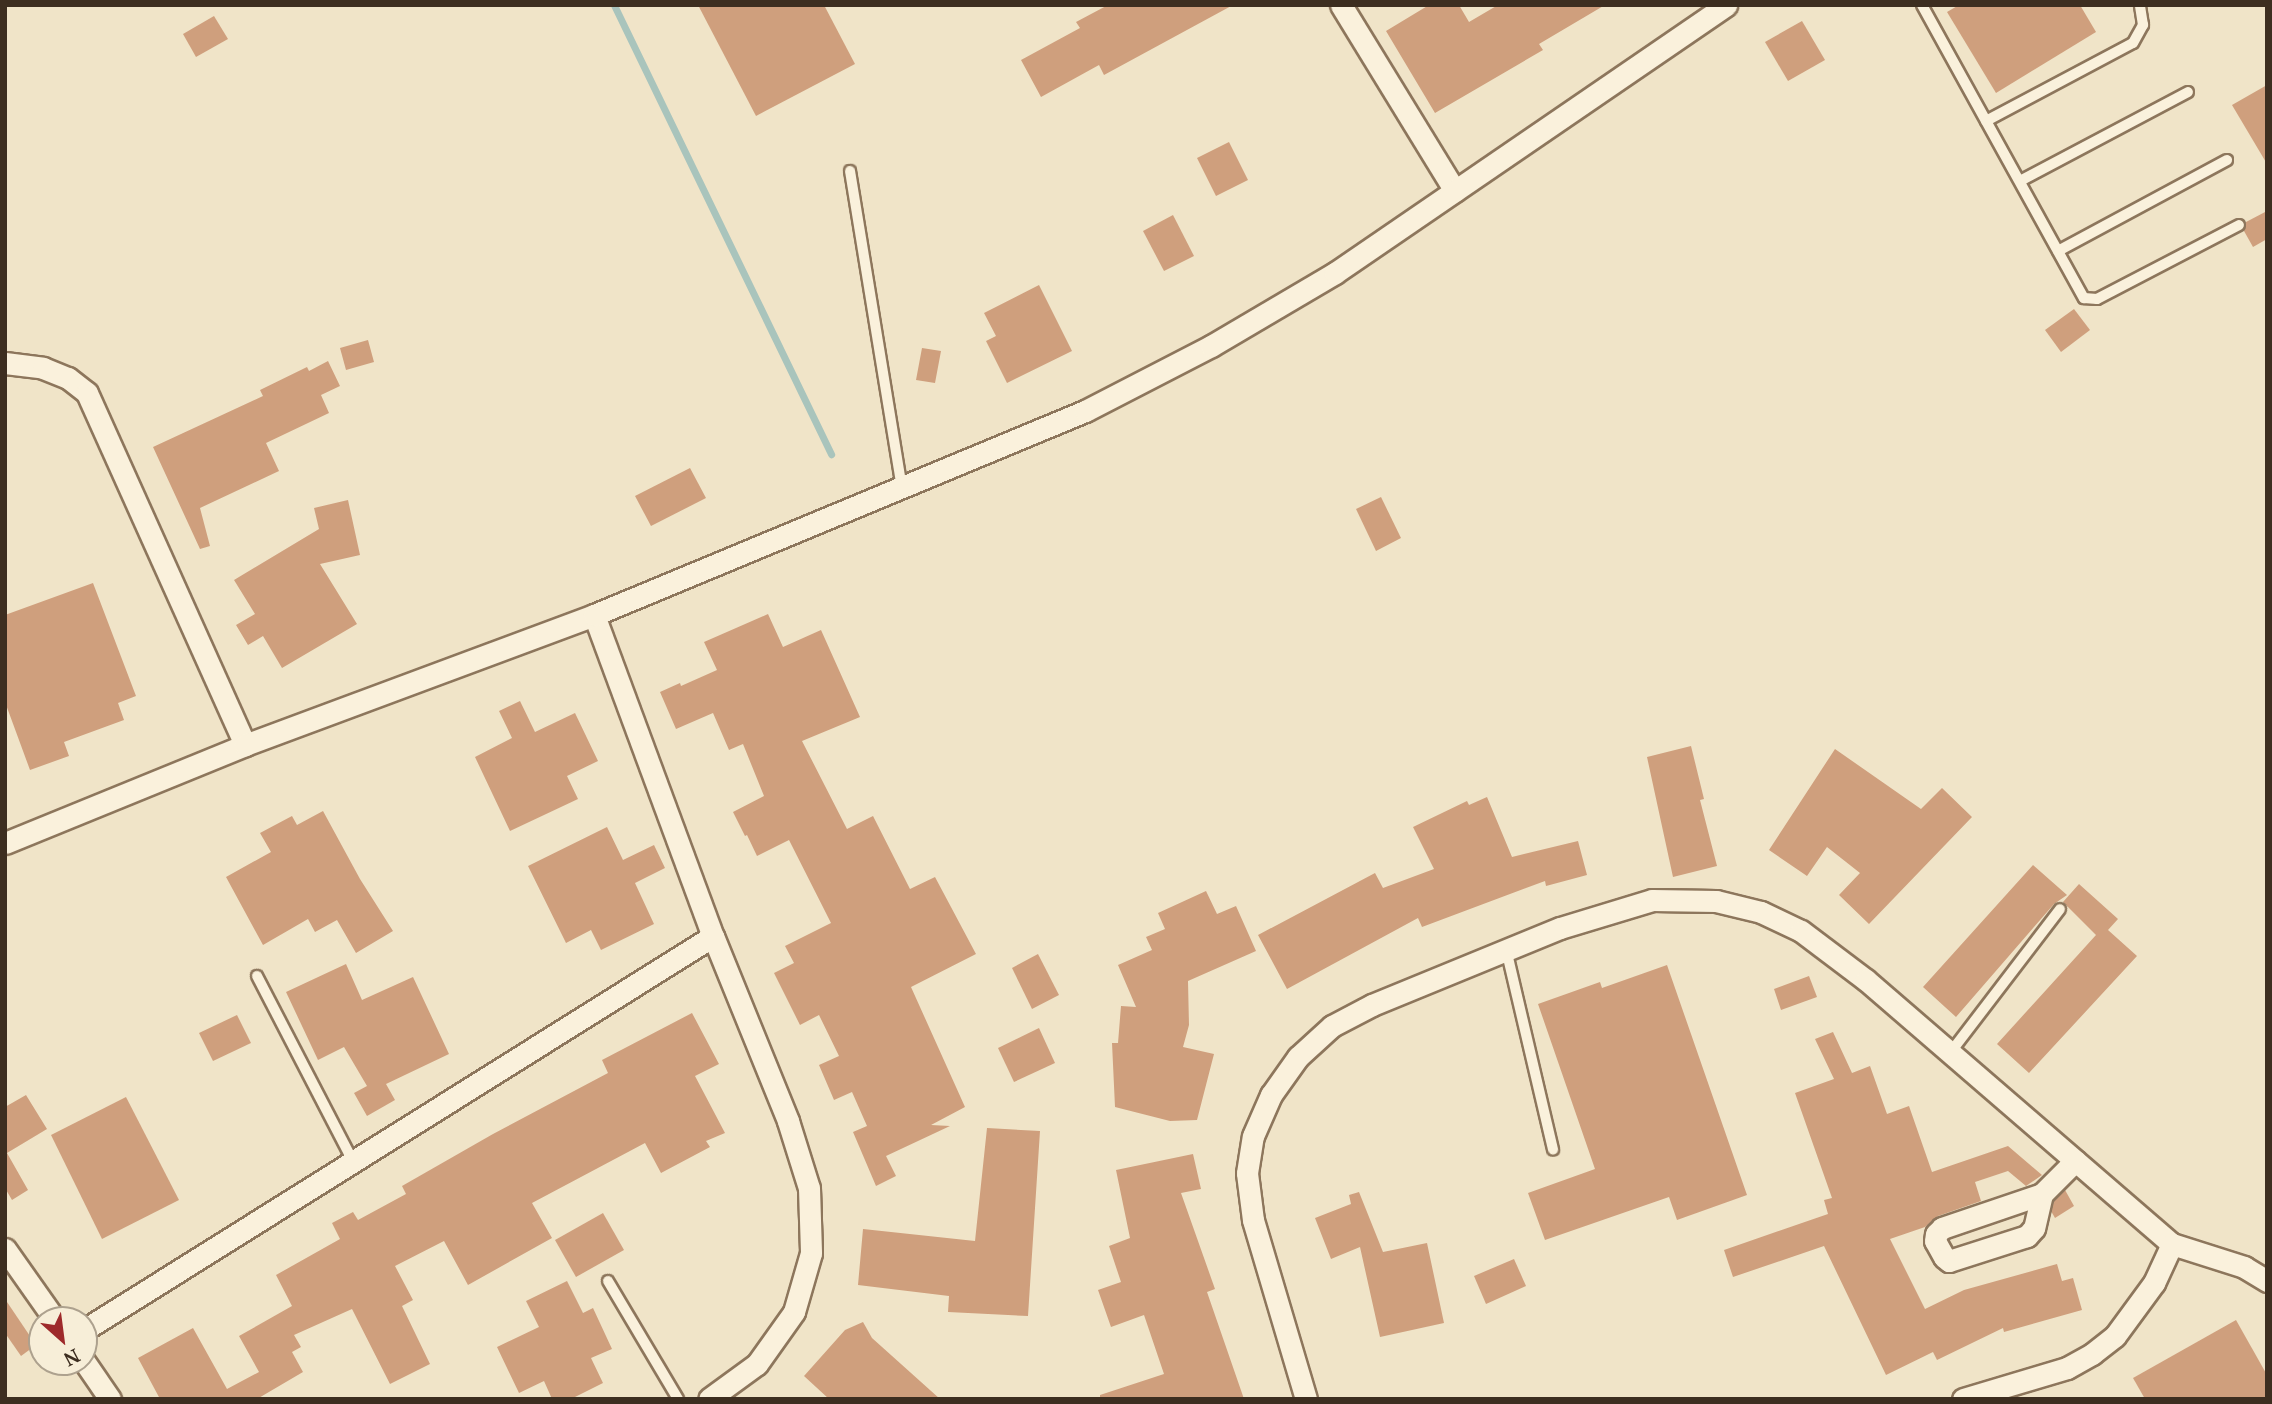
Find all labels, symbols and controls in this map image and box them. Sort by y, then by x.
north arrow [28,1306,98,1376]
text: N [59,1343,85,1373]

